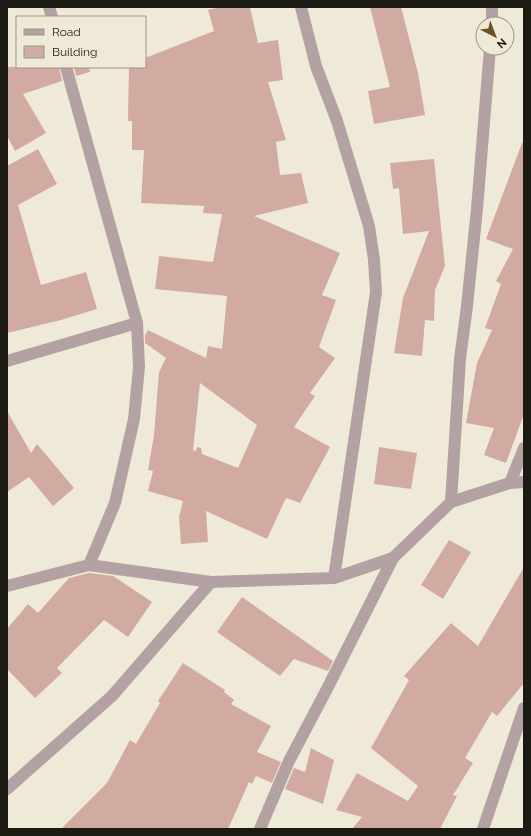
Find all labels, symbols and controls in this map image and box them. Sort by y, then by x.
legend [16,16,146,68]
north arrow [475,16,515,56]
text: Road [52,25,81,39]
text: N [494,35,509,51]
text: Building [52,45,98,59]

